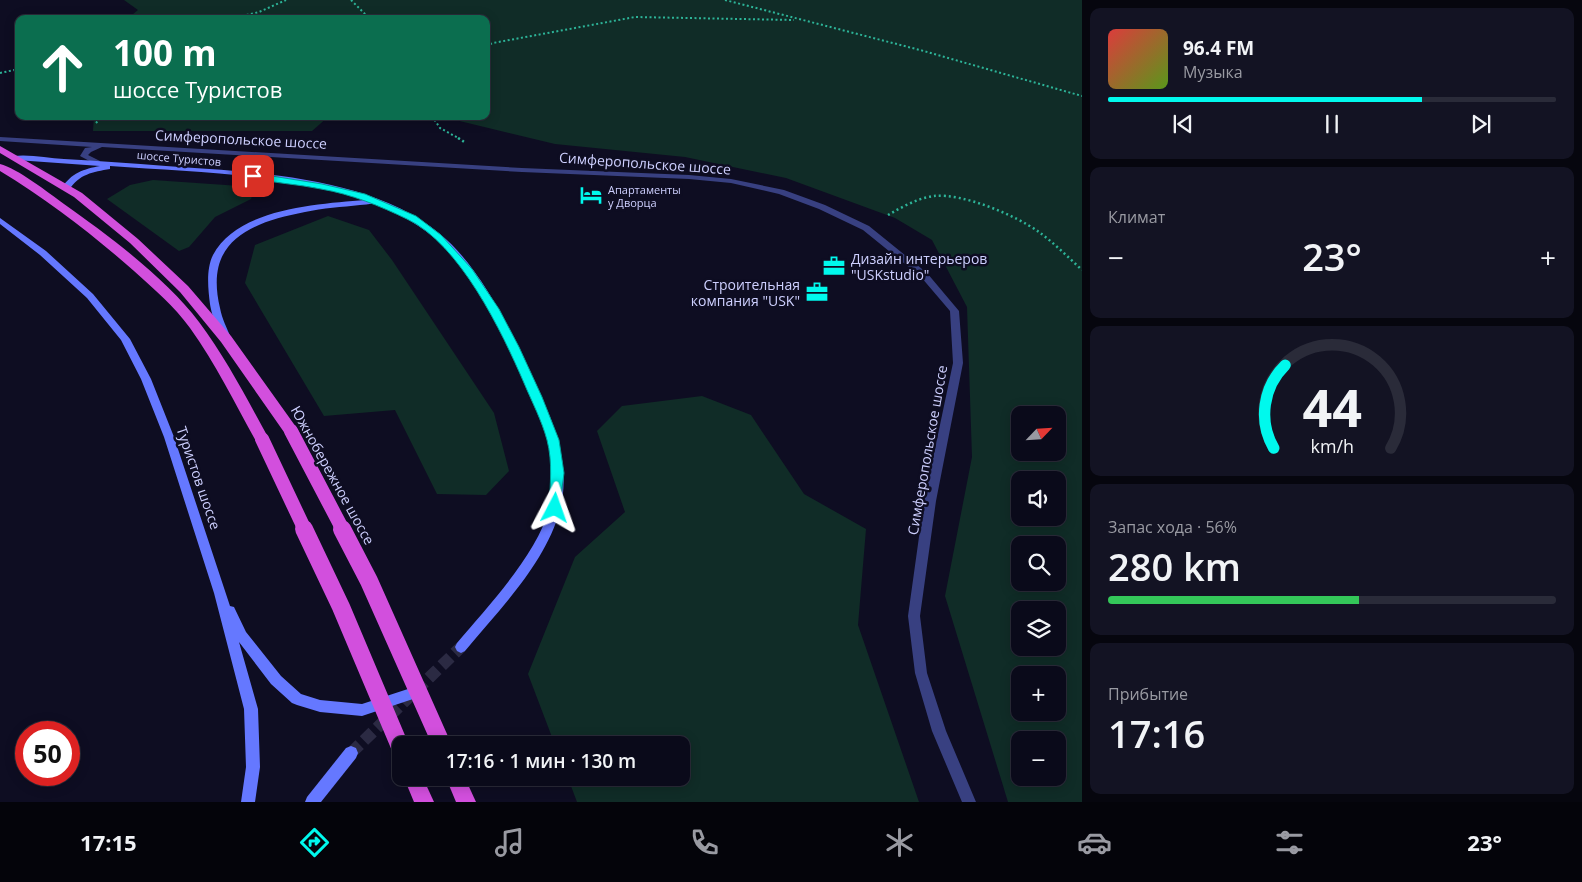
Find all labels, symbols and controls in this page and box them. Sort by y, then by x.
text: 100 m [113,29,217,76]
icon: ahead [30,35,95,100]
text: 96.4 FM [1183,35,1254,61]
text: Музыка [1183,61,1243,83]
text: шоссе Туристов [113,74,282,104]
icon: previous [1169,110,1197,138]
icon: pause [1318,110,1346,138]
icon: next [1467,110,1495,138]
street label: Симферопольское шоссе [155,125,328,153]
street label: шоссе Туристов [136,147,222,169]
street label: Симферопольское шоссе [558,148,732,178]
pin [232,155,274,197]
icon: arrive [239,162,267,190]
hotel icon: Апартаменты у Дворца [578,182,604,208]
place label: Апартаменты у Дворца [608,182,681,210]
text: Климат [1108,206,1165,228]
text: 23° [1302,230,1362,282]
text: − [1108,238,1124,276]
text: + [1540,238,1556,276]
place label: Дизайн интерьеров "USKstudio" [851,249,987,284]
office icon: Дизайн интерьеров "USKstudio" [821,253,847,279]
place label: Строительная компания "USK" [691,275,800,310]
office icon: Строительная компания "USK" [804,279,830,305]
street label: Симферопольское шоссе [903,363,951,536]
text: 44 [1302,371,1362,442]
street label: Южнобережное шоссе [287,402,379,548]
north arrow [1011,406,1066,461]
map controls [1011,406,1066,786]
street label: Туристов шоссе [172,424,226,532]
text: km/h [1310,434,1354,458]
button: sound [1011,471,1066,526]
position arrow [528,481,580,533]
text: Запас хода · 56% [1108,516,1237,538]
button: search [1011,536,1066,591]
text: 280 km [1108,540,1241,592]
button: layers [1011,601,1066,656]
button: + [1011,666,1066,721]
text: Прибытие [1108,683,1188,705]
text: 17:16 [1108,707,1205,759]
speed limit sign: 50 [15,721,80,786]
button: − [1011,731,1066,786]
text: 17:16 · 1 мин · 130 m [446,748,636,774]
icon: directions [297,825,332,860]
icon: music [492,825,527,860]
icon: phone [687,825,722,860]
icon: climate [882,825,917,860]
icon: car [1077,825,1112,860]
icon: filters [1272,825,1307,860]
text: 17:15 [80,827,137,857]
text: 23° [1467,827,1502,857]

